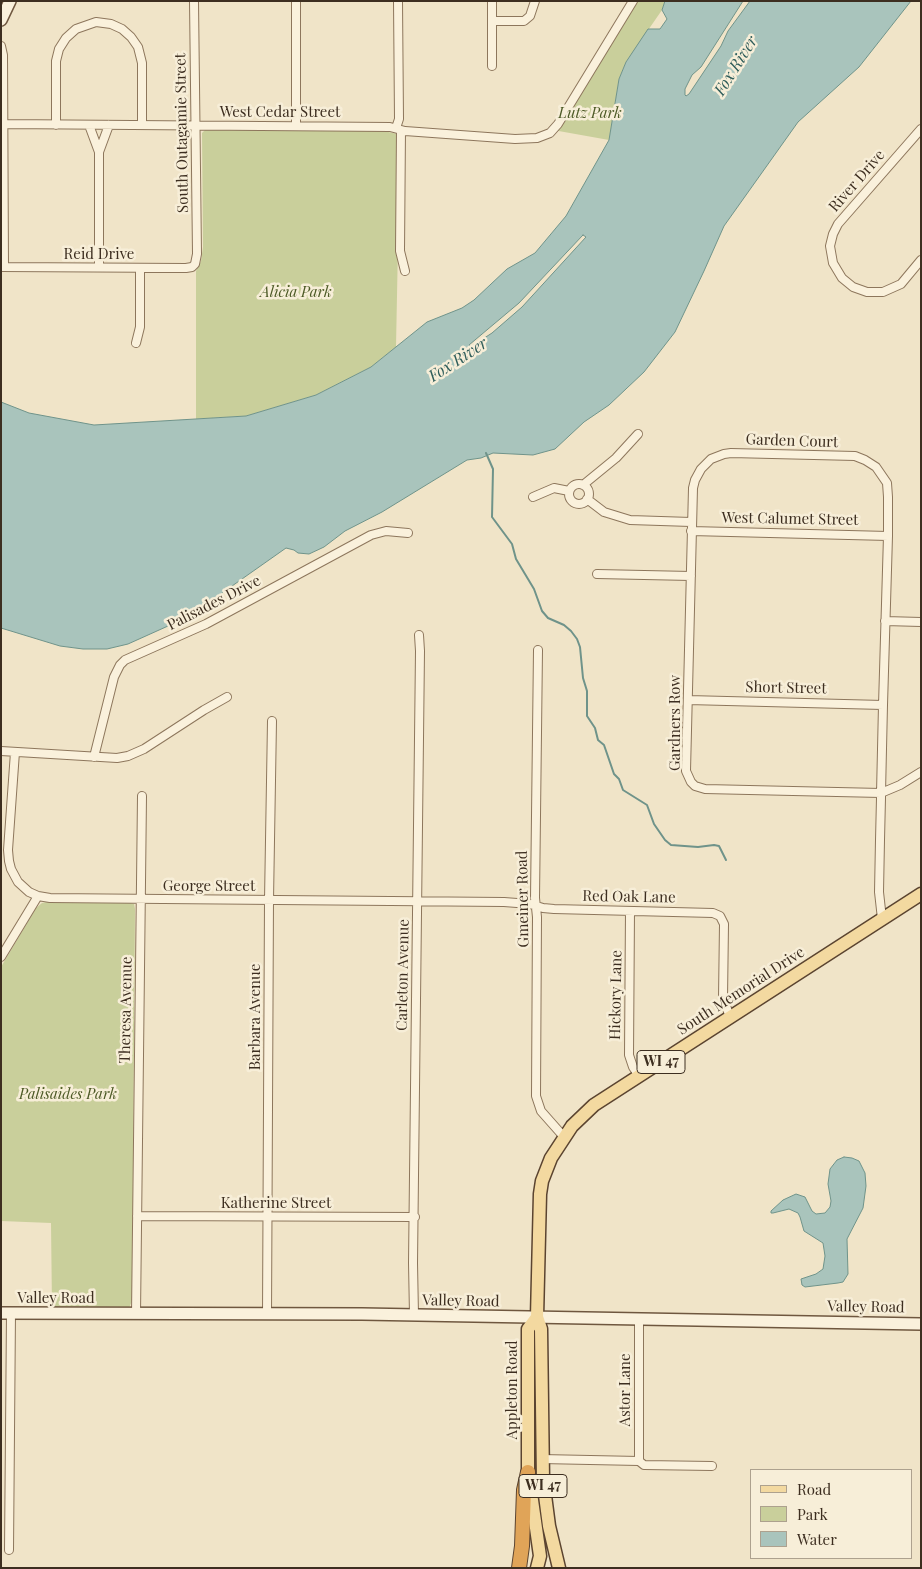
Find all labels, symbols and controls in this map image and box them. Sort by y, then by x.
water label: Fox River [710,33,762,99]
street label: South Outagamie Street [172,53,192,213]
street label: West Cedar Street [220,103,340,121]
park label: Lutz Park [558,104,622,122]
street label: River Drive [825,146,889,216]
street label: Reid Drive [64,245,134,263]
park label: Alicia Park [260,283,332,301]
water label: Fox River [425,334,491,386]
street label: Garden Court [745,430,839,452]
street label: West Calumet Street [721,509,859,529]
street label: Palisades Drive [164,572,264,634]
street label: Gardners Row [666,675,684,771]
street label: Short Street [745,678,827,698]
street label: Gmeiner Road [513,850,533,948]
street label: George Street [163,877,255,895]
street label: Red Oak Lane [582,887,676,907]
street label: Carleton Avenue [393,919,413,1031]
street label: South Memorial Drive [674,943,808,1039]
street label: Hickory Lane [606,950,626,1040]
street label: Theresa Avenue [116,956,136,1064]
street label: Barbara Avenue [246,964,264,1070]
road number: WI 47 [637,1050,685,1074]
park label: Palisaides Park [19,1085,117,1103]
street label: Katherine Street [221,1194,331,1212]
street label: Valley Road [17,1289,95,1307]
street label: Valley Road [422,1291,500,1311]
street label: Valley Road [827,1297,905,1317]
street label: Appleton Road [503,1341,521,1439]
street label: Astor Lane [616,1354,634,1426]
legend [750,1469,912,1559]
road number: WI 47 [519,1474,567,1498]
text: Road [797,1479,831,1499]
text: Park [797,1504,828,1524]
text: Water [797,1529,837,1549]

